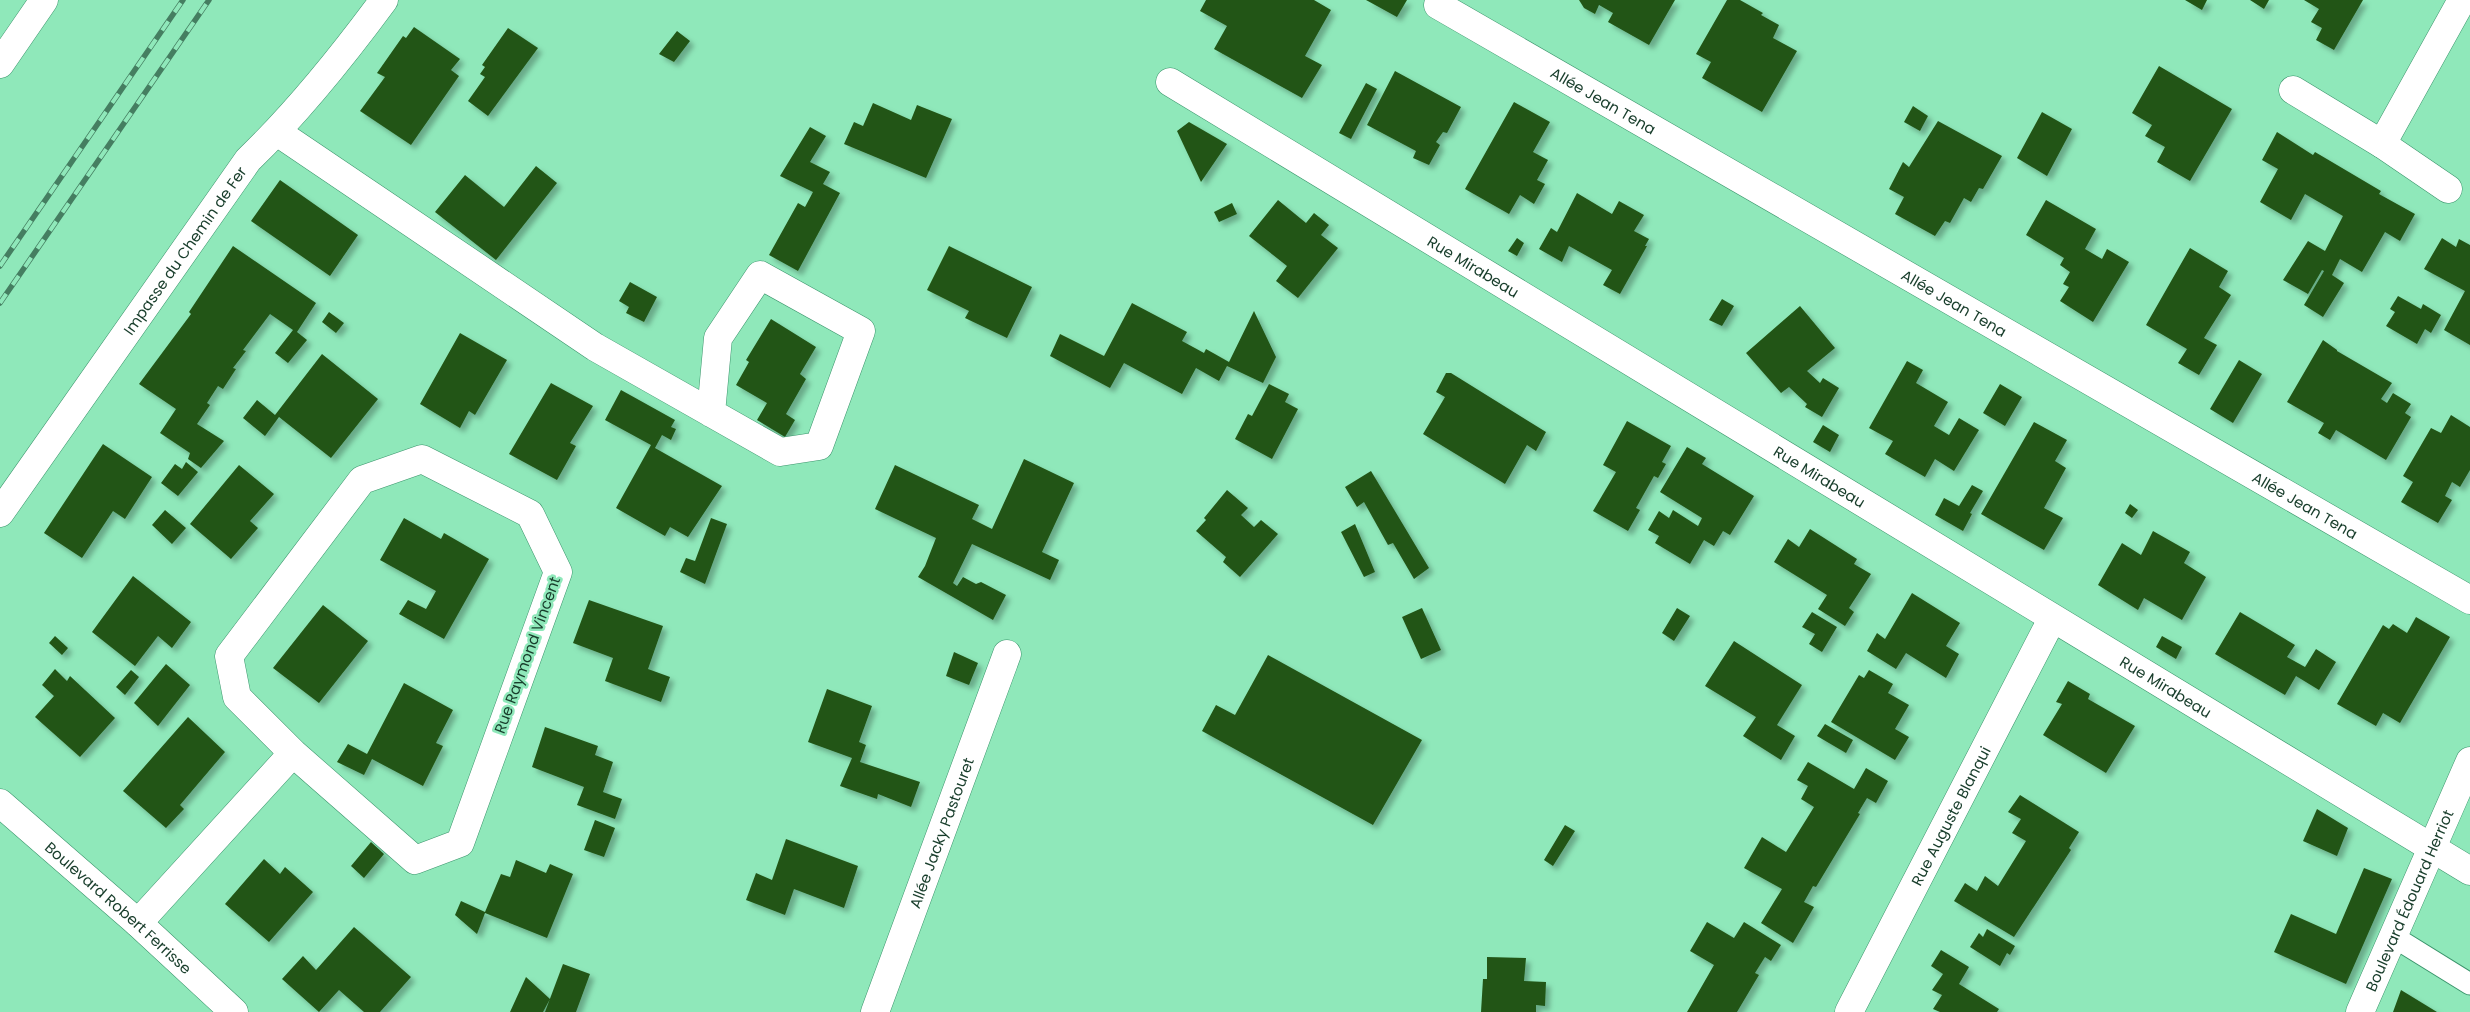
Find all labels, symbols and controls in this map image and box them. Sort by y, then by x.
street label: Allée Jean Tena [1547,62,1660,139]
street label: Impasse du Chemin de Fer [118,162,251,339]
street label: Rue Mirabeau [1424,230,1523,302]
street label: Allée Jean Tena [1898,264,2011,341]
street label: Rue Mirabeau [1770,440,1869,512]
street label: Allée Jean Tena [2249,466,2362,544]
street label: Rue Raymond Vincent [489,574,565,736]
street label: Rue Mirabeau [2116,651,2216,722]
street label: Rue Auguste Blanqui [1906,742,1995,889]
street label: Allée Jacky Pastouret [904,754,978,911]
street label: Boulevard Édouard Herriot [2360,806,2458,994]
street label: Boulevard Robert Ferrisse [41,836,197,978]

